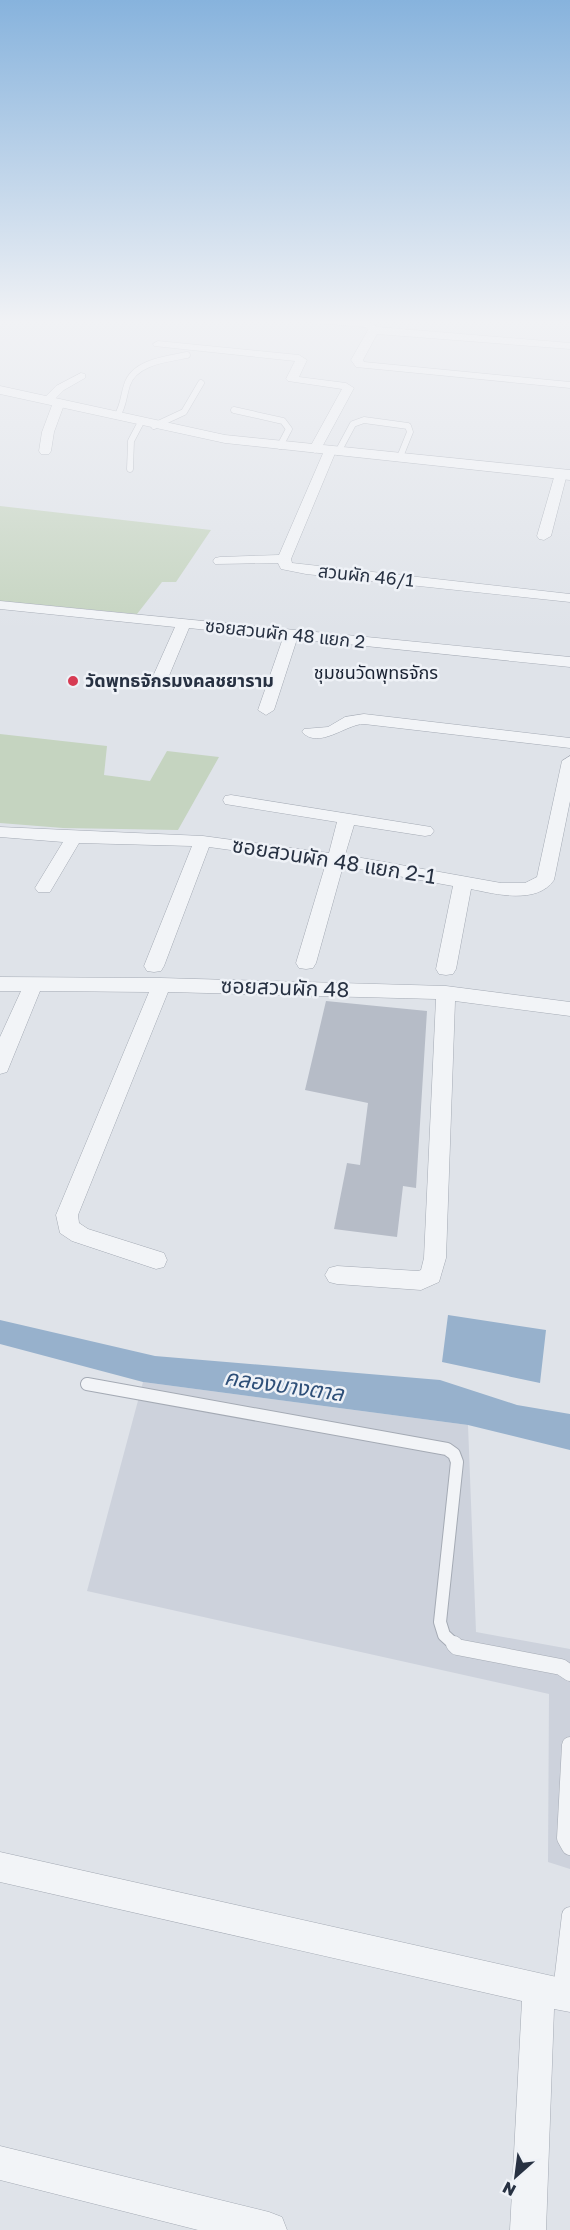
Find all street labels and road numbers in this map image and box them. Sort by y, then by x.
street label: สวนผัก 46/1 [317,559,415,591]
street label: ซอยสวนผัก 48 แยก 2 [204,614,366,652]
street label: ซอยสวนผัก 48 แยก 2-1 [231,831,438,889]
street label: ซอยสวนผัก 48 [220,972,350,1002]

